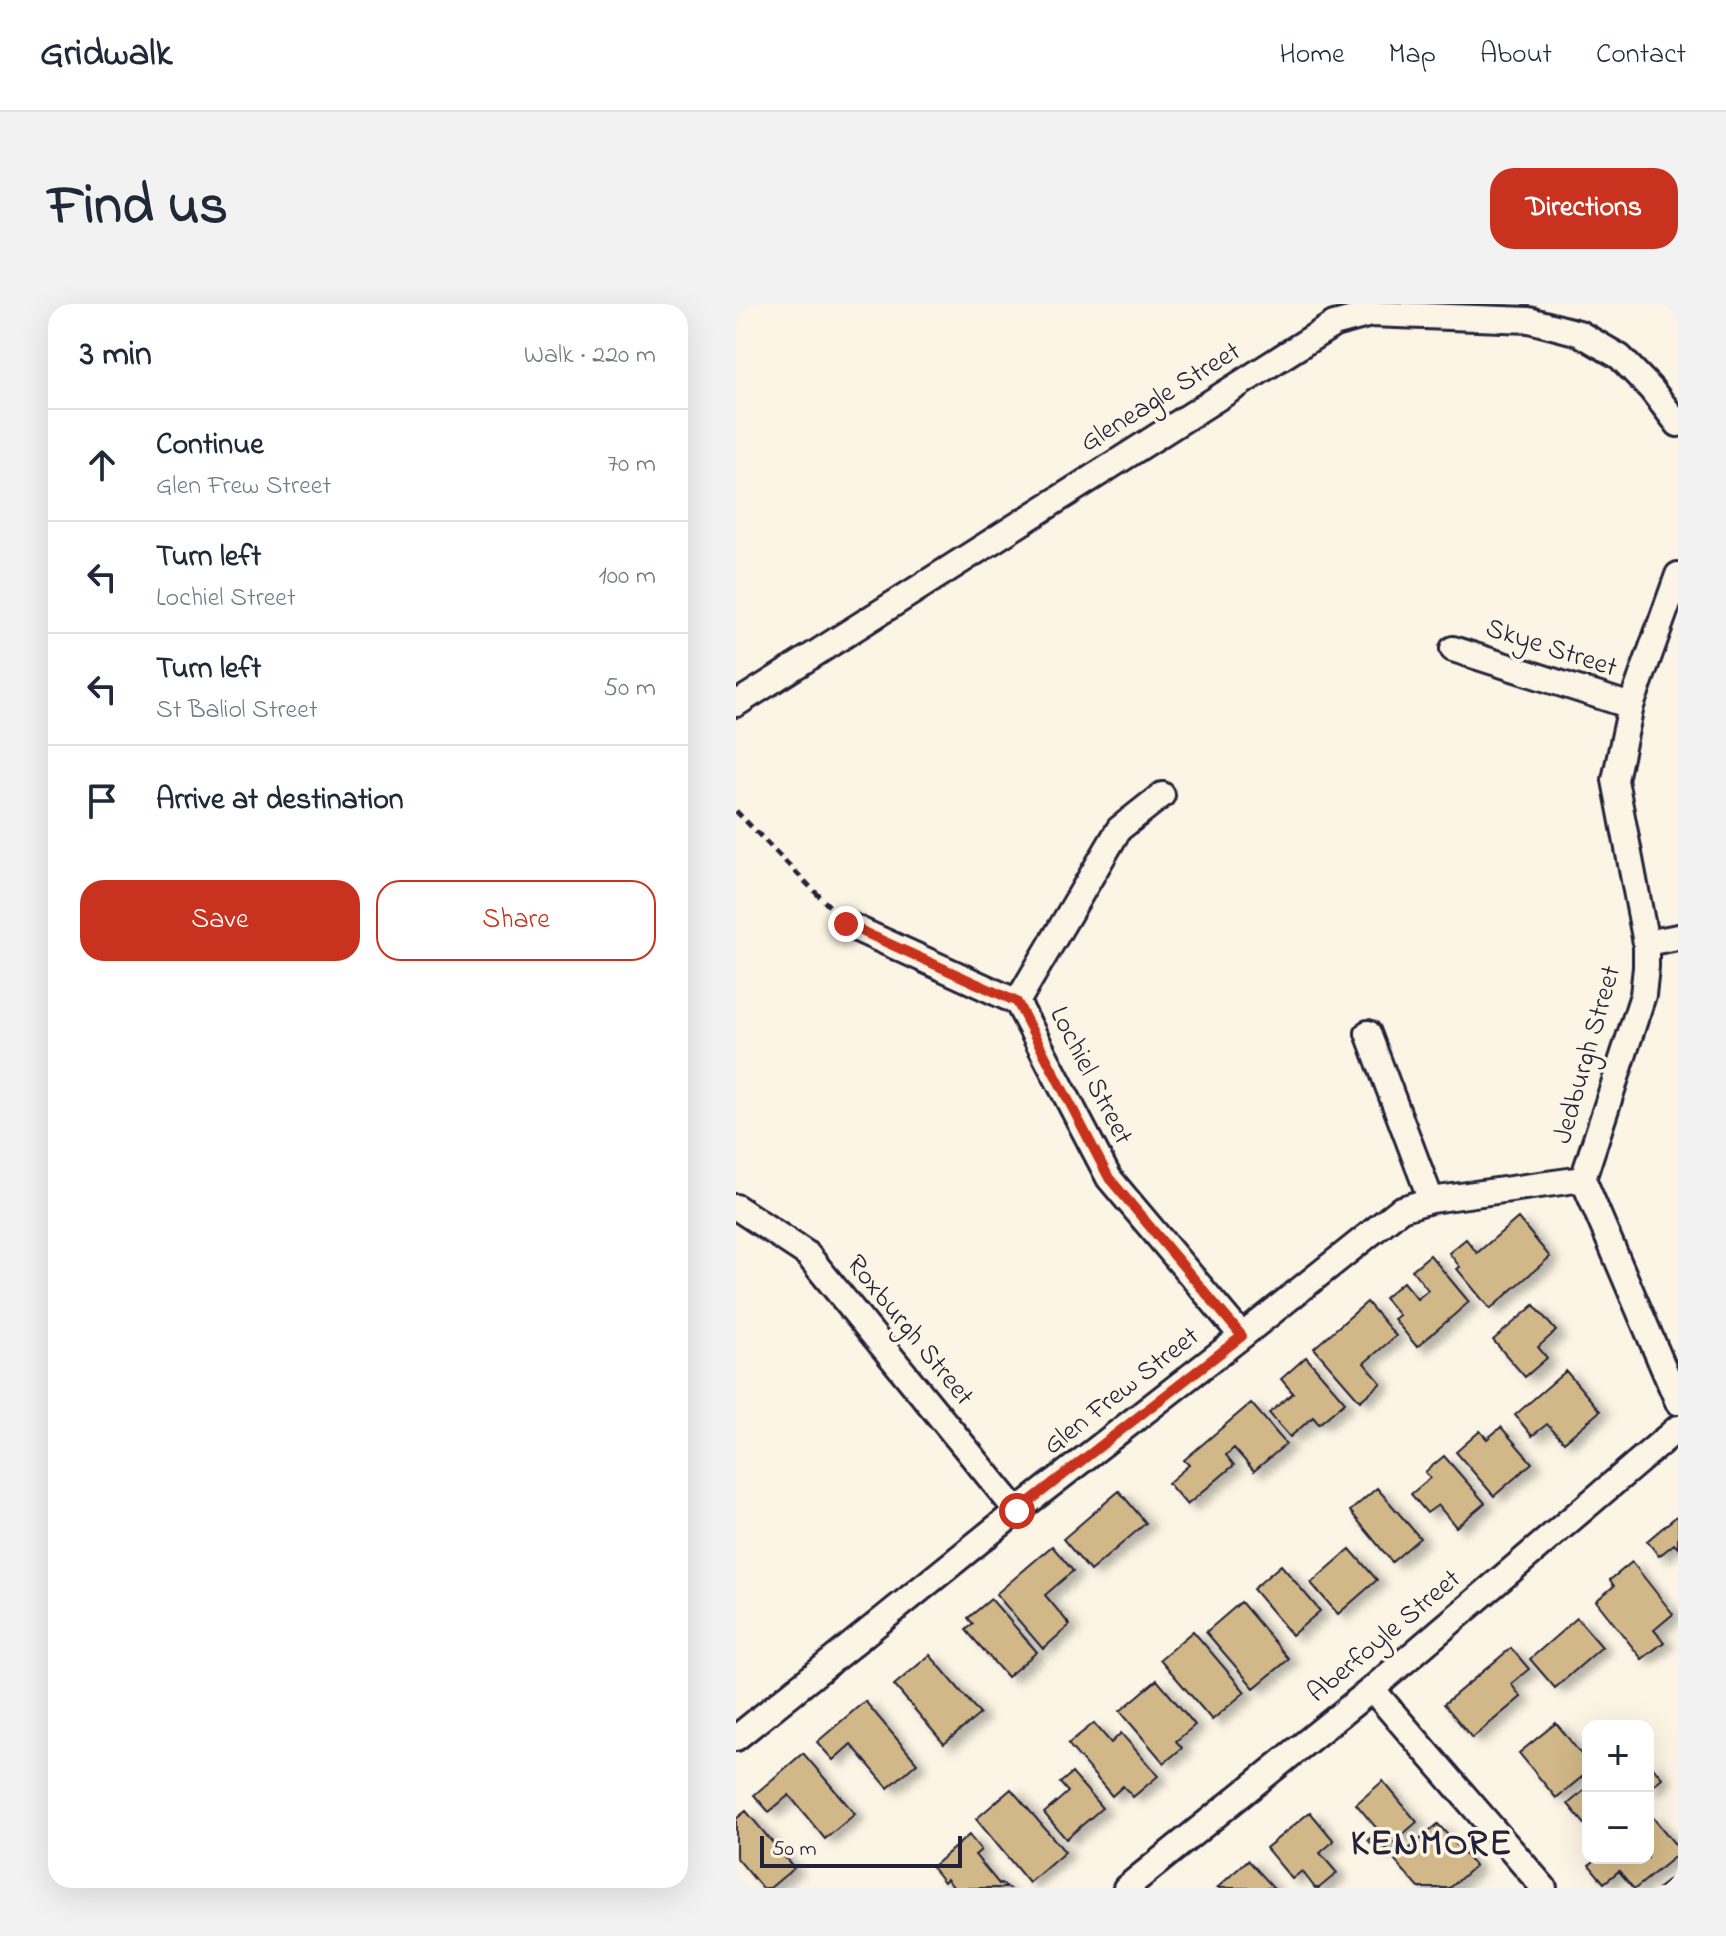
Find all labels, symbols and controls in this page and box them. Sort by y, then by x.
text: Gridwalk [40,27,172,83]
text: Home [1279,35,1345,76]
text: Map [1389,35,1436,76]
text: About [1480,35,1552,76]
text: Contact [1596,35,1686,76]
text: Find us [48,168,228,249]
button: Directions [1490,168,1678,249]
text: 3 min [80,331,152,381]
street label: Gleneagle Street [1073,332,1249,464]
text: Walk · 220 m [524,337,656,375]
text: Continue [156,424,264,468]
icon: ahead [80,443,124,487]
text: 70 m [607,446,656,484]
text: Glen Frew Street [156,468,331,506]
text: Turn left [156,536,261,580]
icon: left [80,555,124,599]
text: 100 m [599,558,656,596]
text: Lochiel Street [156,580,296,618]
street label: Skye Street [1480,609,1622,689]
text: Turn left [156,648,261,692]
icon: left [80,667,124,711]
text: 50 m [603,670,656,708]
text: St Baliol Street [156,692,318,730]
icon: arrive [80,779,124,823]
text: Arrive at destination [156,779,404,823]
button: Save [80,880,360,961]
button: Share [376,880,656,961]
route end [828,906,864,942]
street label: Jedburgh Street [1543,961,1633,1149]
street label: Lochiel Street [1038,1000,1142,1152]
street label: Roxburgh Street [835,1246,983,1416]
street label: Glen Frew Street [1035,1318,1209,1466]
route start [999,1493,1035,1529]
street label: Aberfoyle Street [1299,1560,1471,1714]
map controls [1582,1720,1654,1864]
button: + [1582,1720,1654,1792]
button: − [1582,1792,1654,1864]
district label: KENMORE [1351,1819,1513,1872]
scale bar [760,1832,962,1868]
text: 50 m [772,1834,817,1866]

